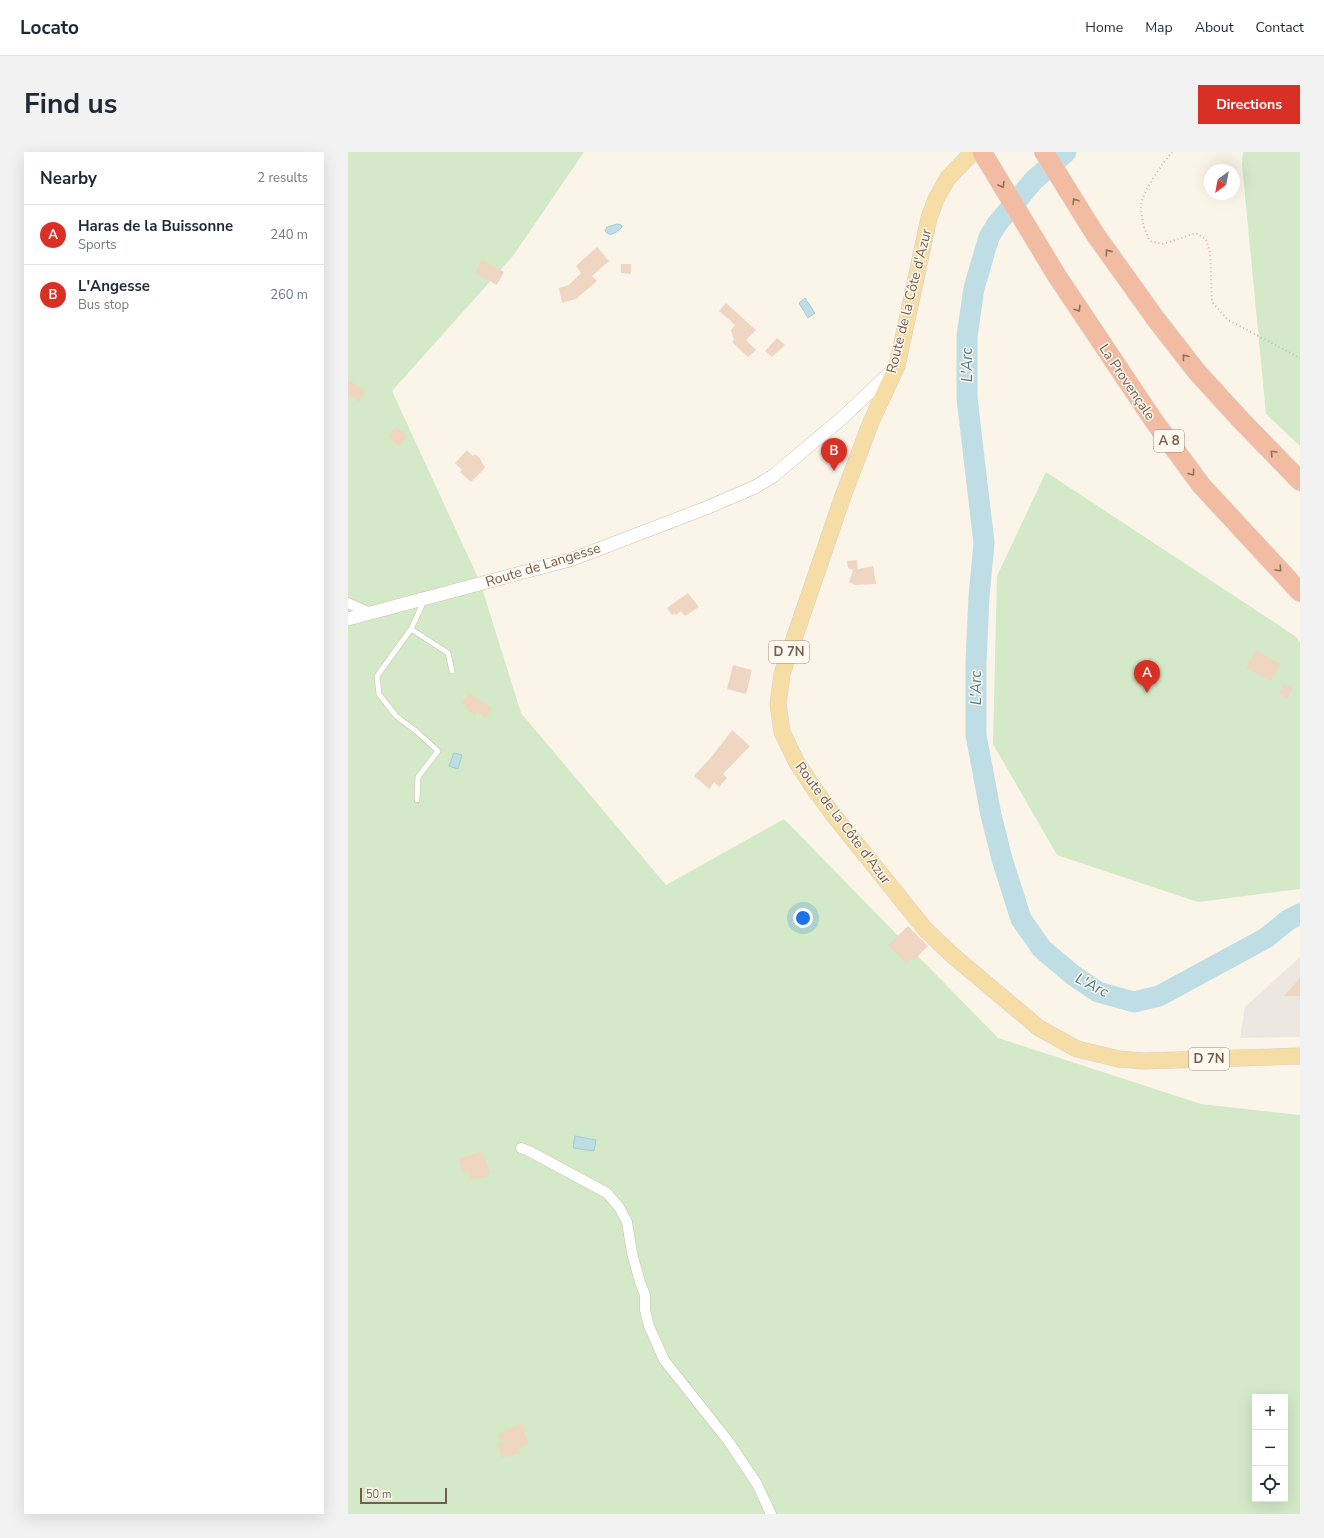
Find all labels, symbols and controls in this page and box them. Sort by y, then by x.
text: Locato [20,15,79,41]
text: Home [1085,18,1123,37]
text: Map [1145,18,1173,37]
text: About [1195,18,1234,37]
text: Contact [1256,18,1304,37]
text: Find us [24,85,118,123]
button: Directions [1198,85,1300,124]
north arrow [1204,164,1240,200]
text: Nearby [40,167,97,190]
text: 2 results [257,169,308,187]
one-way arrow [997,181,1005,188]
one-way arrow [1072,198,1079,205]
text: Haras de la Buissonne [78,216,233,236]
text: A [48,226,58,244]
text: 240 m [270,226,308,244]
street label: Route de la Côte d'Azur [882,227,936,375]
text: Sports [78,236,117,254]
one-way arrow [1106,250,1113,257]
text: L'Angesse [78,276,150,296]
text: B [49,286,57,304]
text: 260 m [270,286,308,304]
text: Bus stop [78,296,129,314]
one-way arrow [1073,304,1080,311]
street label: La Provençale [1095,340,1159,424]
water label: L'Arc [957,348,977,382]
one-way arrow [1183,355,1190,362]
road number: A 8 [1154,430,1184,452]
pin: B [821,438,847,471]
one-way arrow [1270,450,1278,458]
one-way arrow [1187,468,1194,475]
street label: Route de Langesse [483,538,603,592]
one-way arrow [1274,564,1282,572]
road number: D 7N [769,641,809,663]
pin: A [1134,660,1160,693]
water label: L'Arc [966,671,986,705]
street label: Route de la Côte d'Azur [791,758,895,888]
your location [793,908,813,928]
water label: L'Arc [1072,968,1112,1002]
road number: D 7N [1189,1048,1229,1070]
map controls [1252,1394,1288,1502]
button: + [1252,1394,1288,1430]
button: − [1252,1430,1288,1466]
button: locate [1252,1466,1288,1502]
scale bar [360,1486,447,1505]
text: 50 m [366,1487,391,1502]

